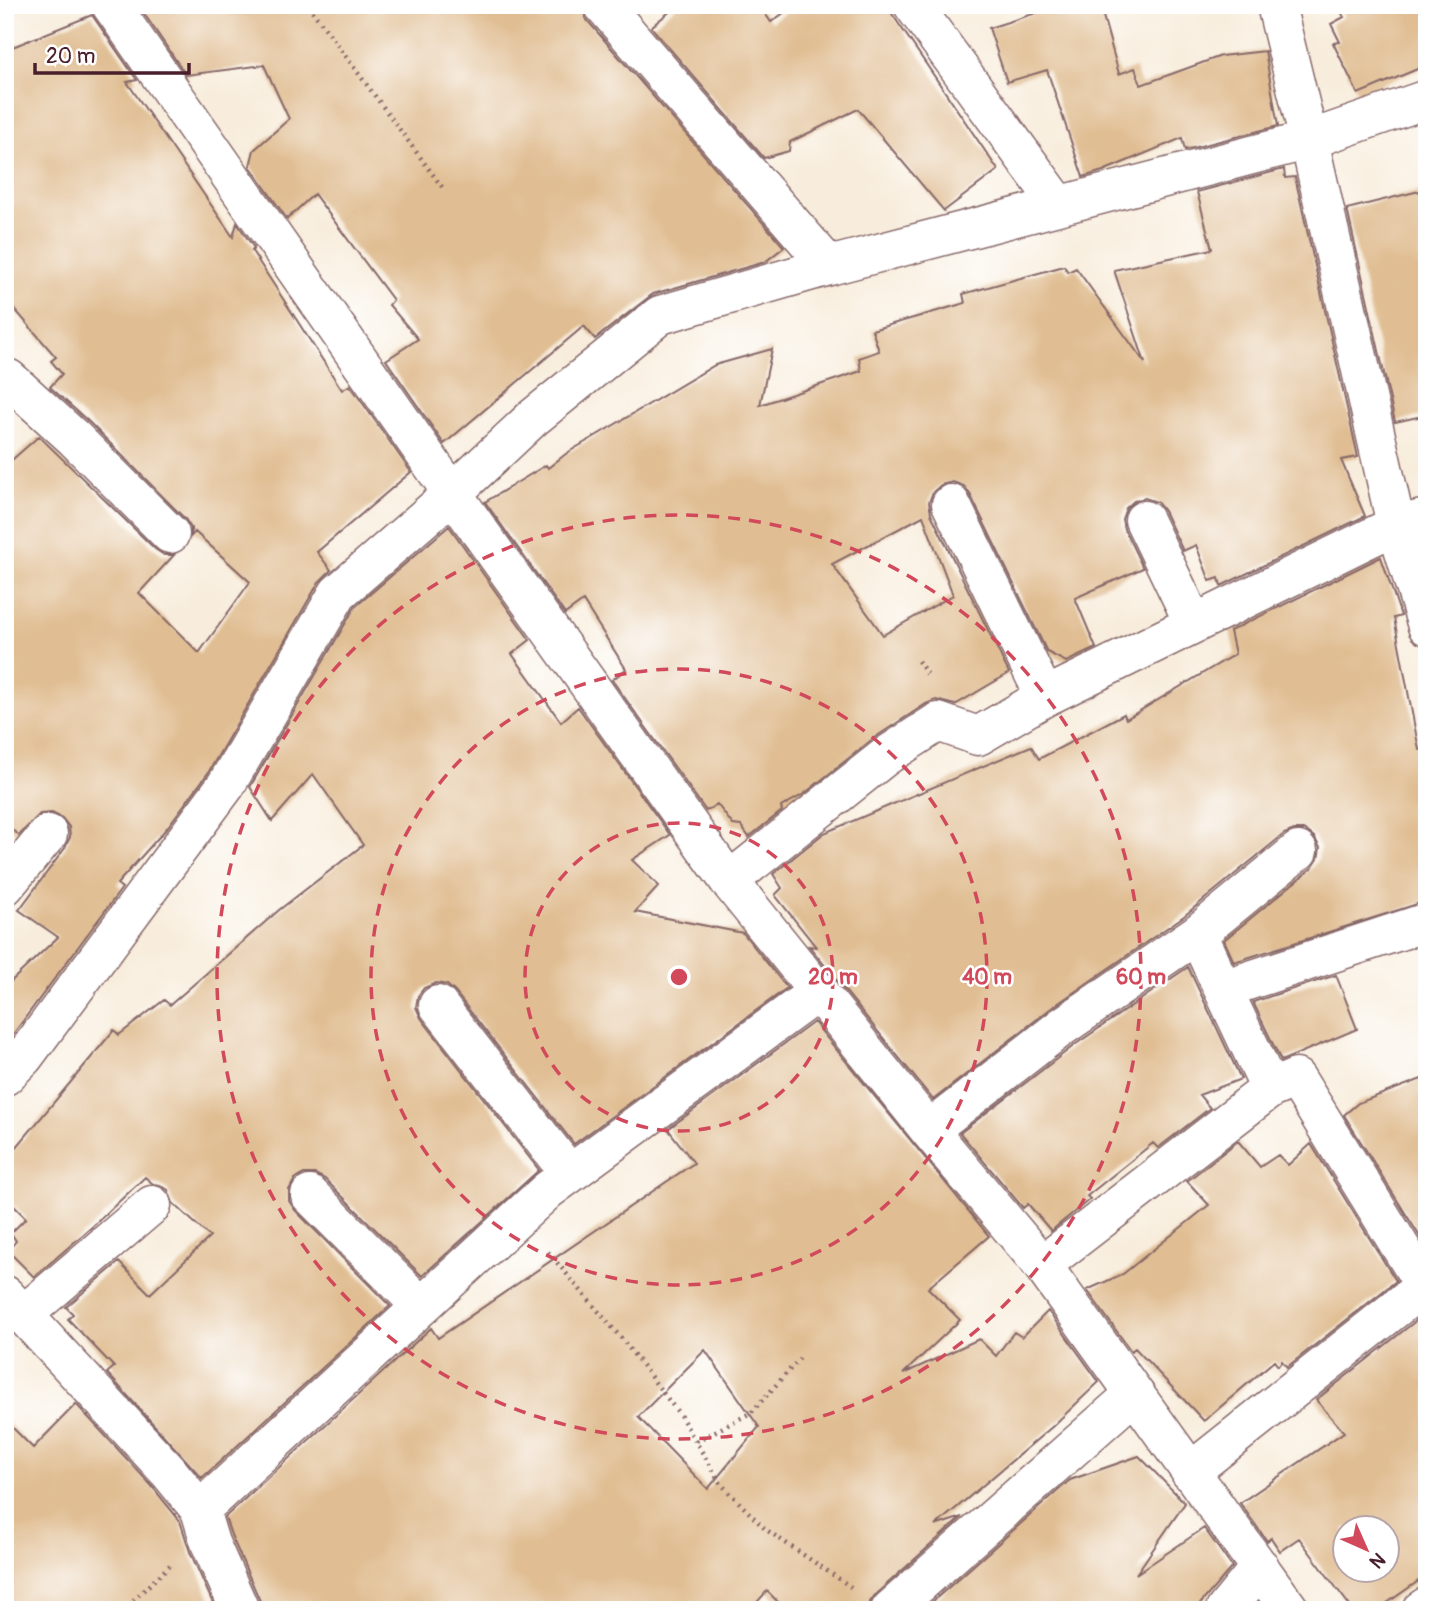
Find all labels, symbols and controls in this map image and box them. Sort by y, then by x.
scale bar [35,32,189,76]
text: 20 m [46,43,95,70]
text: 20 m [808,964,858,991]
text: 40 m [962,964,1012,991]
text: 60 m [1116,964,1166,991]
centre of rings [667,965,691,989]
north arrow [1330,1514,1400,1584]
text: N [1364,1547,1390,1573]

